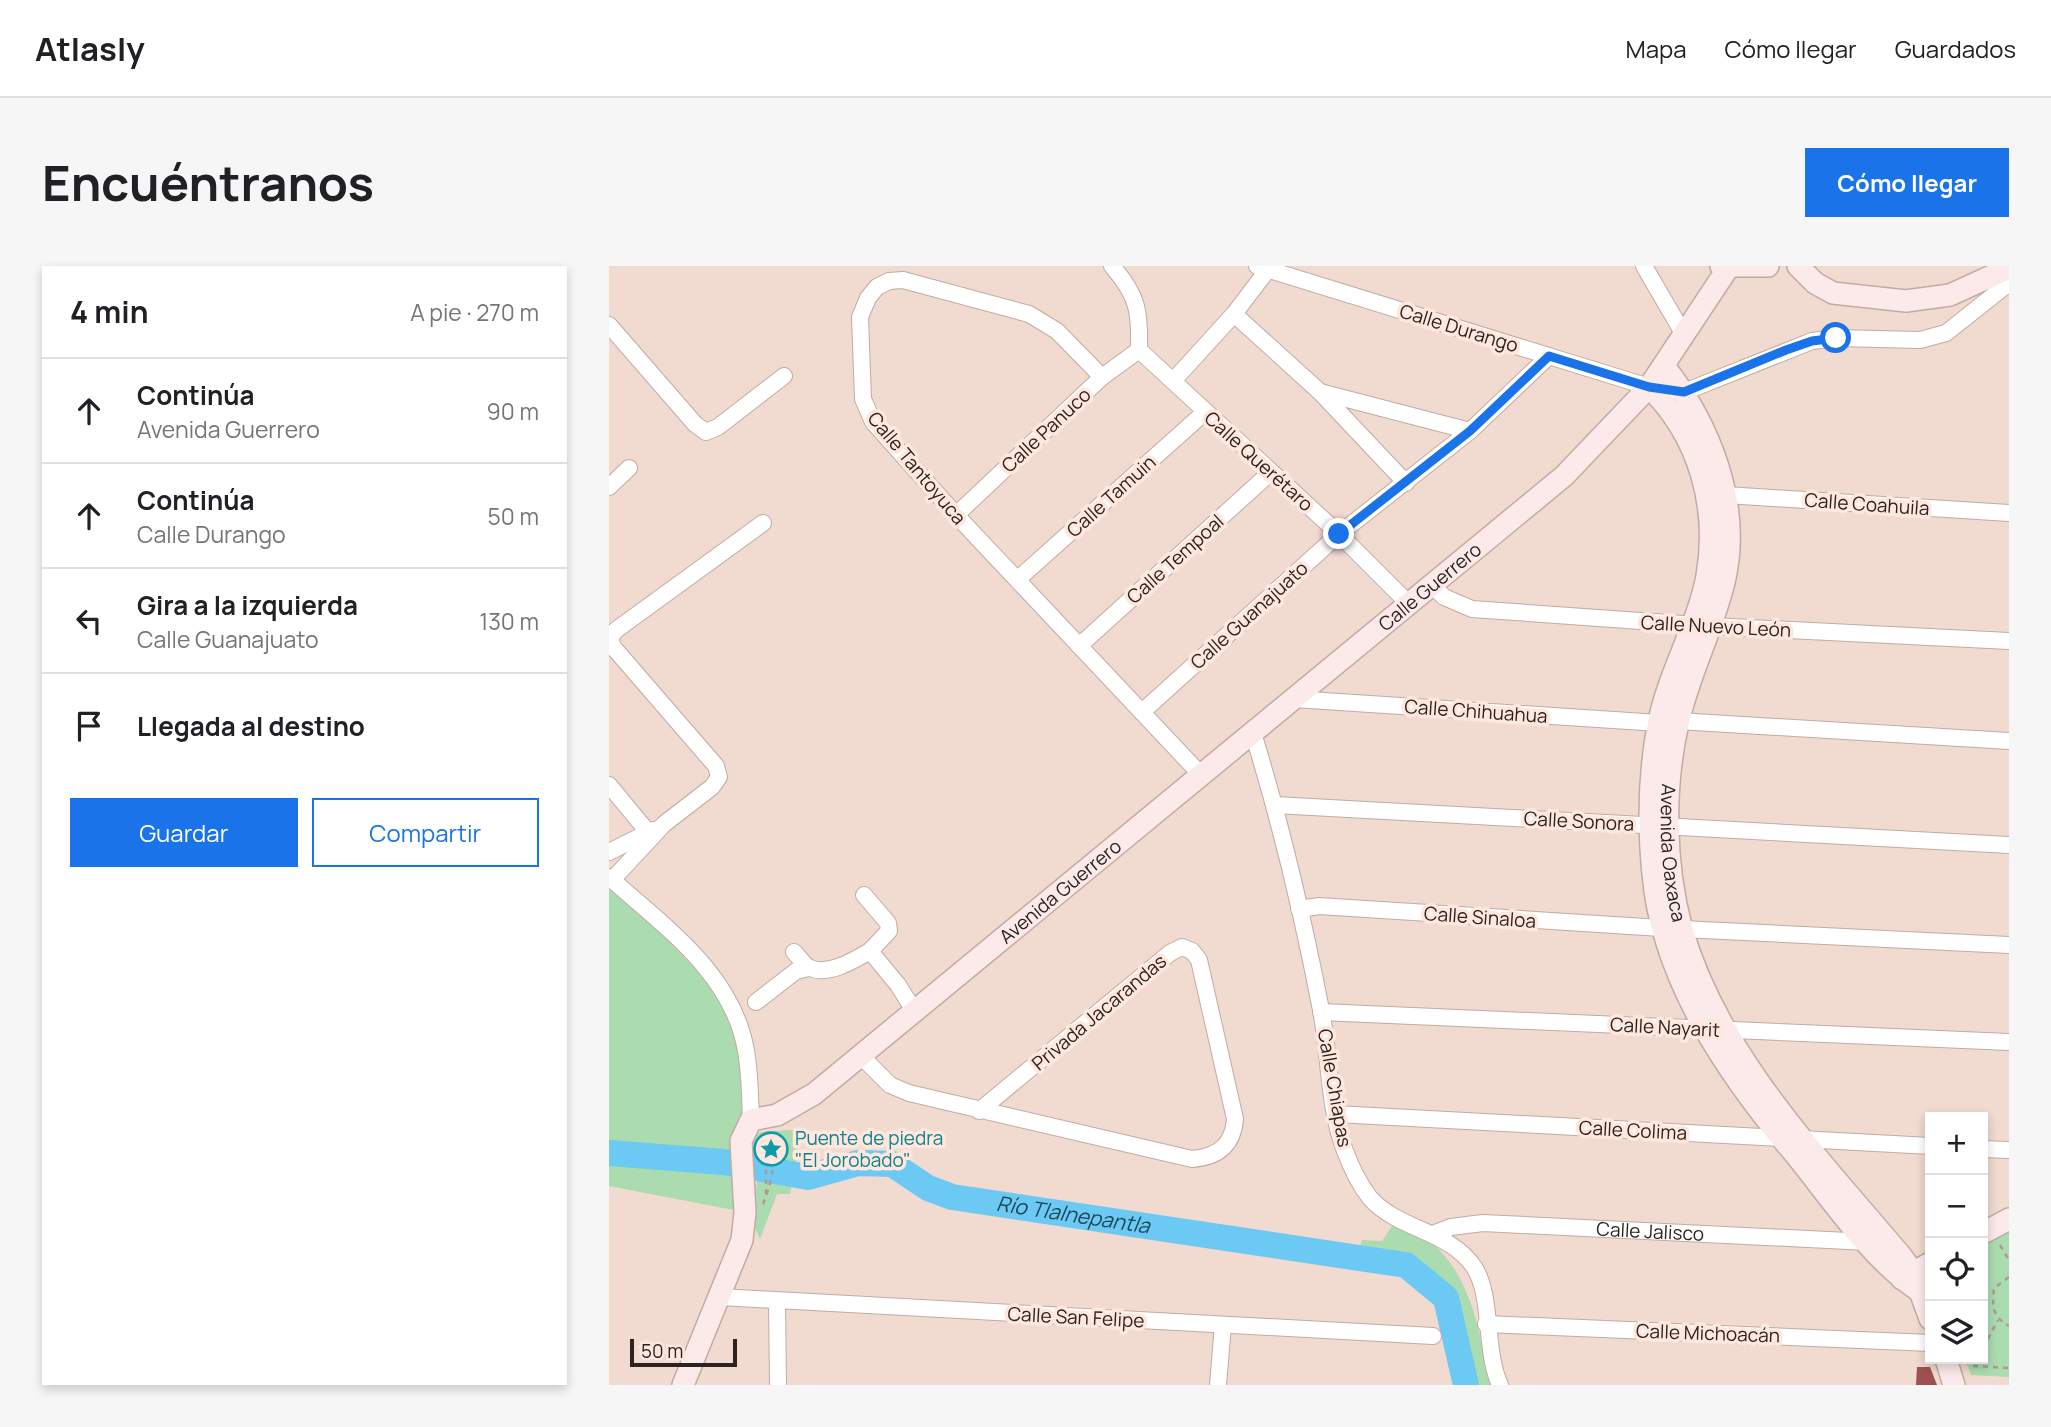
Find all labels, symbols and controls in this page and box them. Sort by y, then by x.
text: Atlasly [35,26,145,71]
text: Mapa [1626,32,1687,65]
text: Cómo llegar [1725,32,1857,65]
text: Guardados [1895,32,2016,65]
button: Cómo llegar [1805,148,2009,217]
text: Encuéntranos [42,149,374,216]
text: 4 min [70,291,148,332]
text: A pie · 270 m [410,296,539,328]
street label: Calle Durango [1396,298,1522,358]
route start [1820,322,1851,353]
text: Continúa [137,377,255,413]
street label: Calle Panuco [996,382,1096,478]
icon: ahead [70,392,108,430]
text: 90 m [487,395,539,427]
street label: Calle Querétaro [1199,405,1319,517]
street label: Calle Tantoyuca [862,406,972,530]
text: Avenida Guerrero [137,413,320,445]
street label: Calle Tamuin [1061,449,1161,543]
text: Continúa [137,482,255,518]
street label: Calle Coahuila [1804,487,1930,521]
icon: ahead [70,497,108,535]
text: 50 m [488,500,539,532]
street label: Calle Tempoal [1121,508,1229,610]
text: Calle Durango [137,518,286,550]
route end [1323,518,1354,549]
street label: Calle Guerrero [1373,536,1487,637]
street label: Calle Guanajuato [1185,555,1313,675]
text: Gira a la izquierda [137,587,358,623]
icon: left [70,602,108,640]
text: 130 m [479,605,539,637]
street label: Calle Nuevo León [1640,609,1792,643]
text: Calle Guanajuato [137,623,319,655]
street label: Calle Chihuahua [1404,693,1548,729]
icon: arrive [70,707,108,745]
text: Llegada al destino [137,708,365,744]
street label: Avenida Oaxaca [1655,783,1692,924]
button: Guardar [70,798,298,867]
button: Compartir [312,798,539,867]
street label: Calle Sonora [1523,805,1635,837]
street label: Avenida Guerrero [994,833,1127,949]
street label: Calle Sinaloa [1423,900,1537,934]
street label: Privada Jacarandas [1026,948,1172,1076]
street label: Calle Nayarit [1609,1011,1721,1043]
street label: Calle Chiapas [1312,1027,1358,1149]
map controls [1925,1112,1988,1364]
button: + [1925,1112,1988,1175]
street label: Calle Colima [1578,1114,1688,1146]
place label: Puente de piedra "El Jorobado" [795,1125,943,1173]
place icon: Puente de piedra "El Jorobado" [752,1130,790,1168]
button: − [1925,1175,1988,1238]
water label: Río Tlalnepantla [995,1189,1153,1240]
street label: Calle Jalisco [1596,1216,1705,1247]
button: locate [1925,1238,1988,1301]
street label: Calle San Felipe [1007,1300,1145,1334]
button: layers [1925,1301,1988,1364]
street label: Calle Michoacán [1635,1317,1781,1349]
scale bar [630,1336,737,1368]
text: 50 m [641,1338,683,1364]

